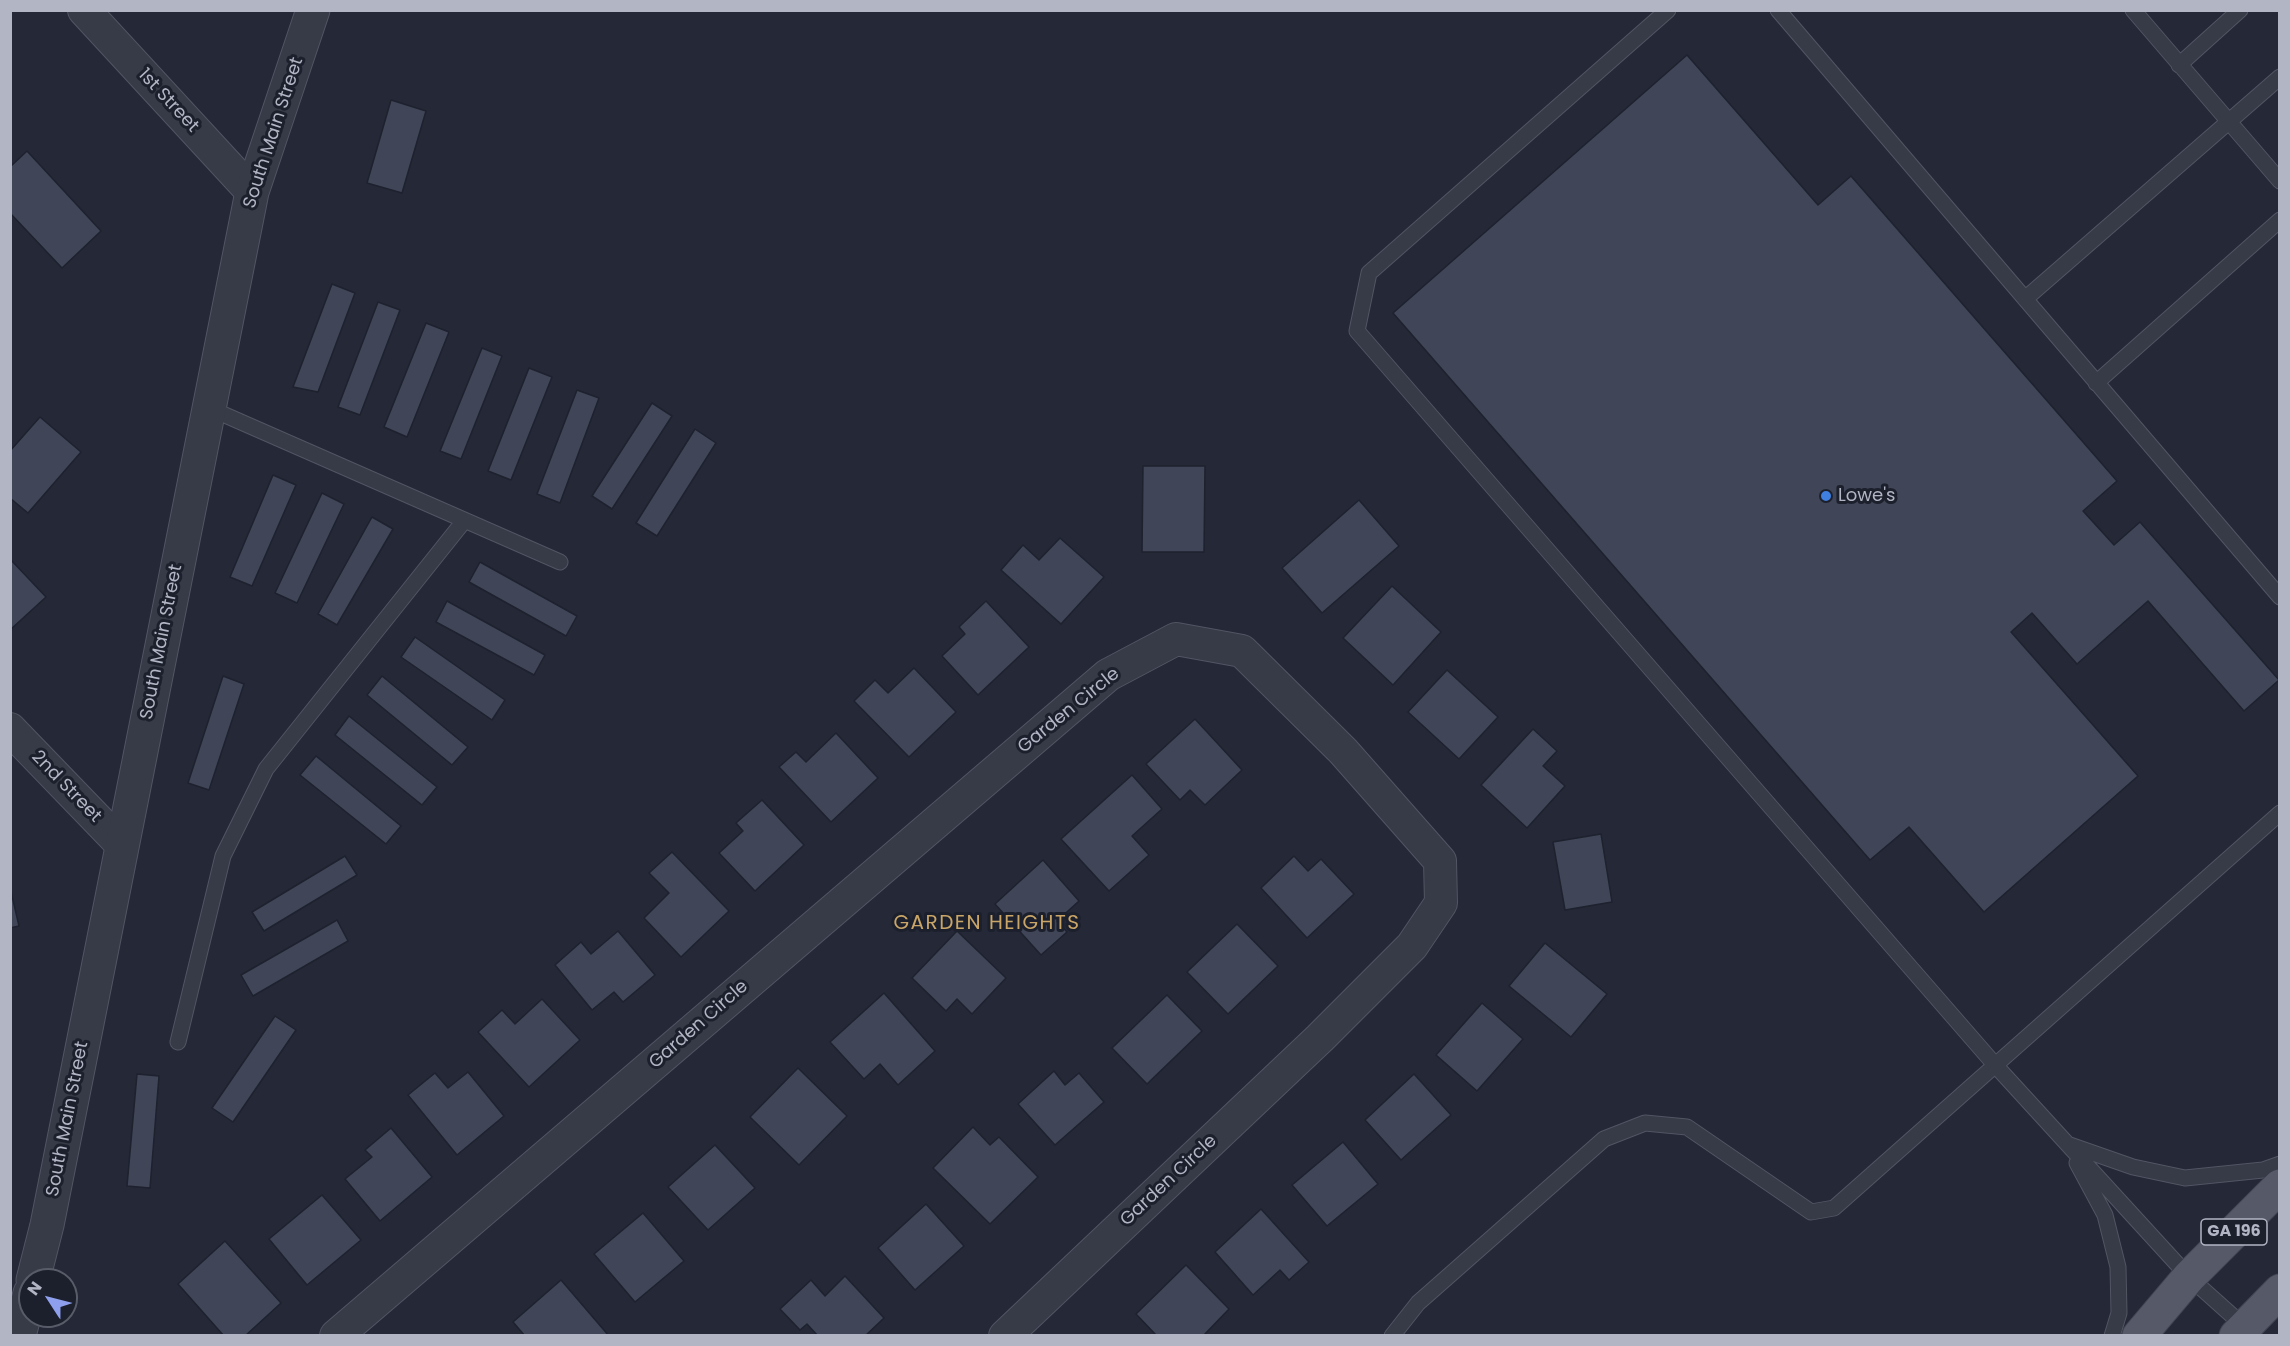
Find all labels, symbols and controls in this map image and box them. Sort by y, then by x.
street label: South Main Street [239,55,309,211]
street label: 1st Street [133,65,203,137]
place label: Lowe's [1838,485,1895,507]
marker: Lowe's [1819,489,1833,503]
street label: South Main Street [136,563,188,721]
street label: Garden Circle [1014,664,1124,758]
street label: 2nd Street [26,747,106,827]
district label: GARDEN HEIGHTS [894,912,1080,936]
street label: Garden Circle [645,976,753,1074]
street label: South Main Street [42,1040,94,1198]
street label: Garden Circle [1116,1131,1222,1231]
road number: GA 196 [2201,1219,2267,1245]
north arrow [18,1268,78,1328]
text: N [22,1277,47,1300]

